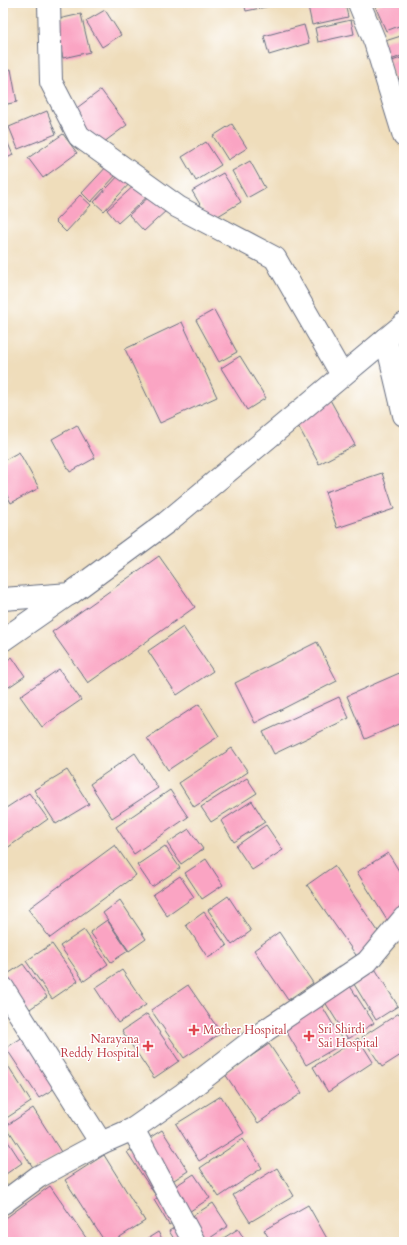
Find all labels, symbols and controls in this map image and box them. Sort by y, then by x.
place label: Sri Shirdi Sai Hospital [318,1021,378,1051]
place label: Mother Hospital [203,1022,287,1038]
marker: Mother Hospital [188,1024,200,1036]
marker: Sri Shirdi Sai Hospital [303,1030,315,1042]
place label: Narayana Reddy Hospital [61,1031,140,1061]
marker: Narayana Reddy Hospital [142,1040,154,1052]

